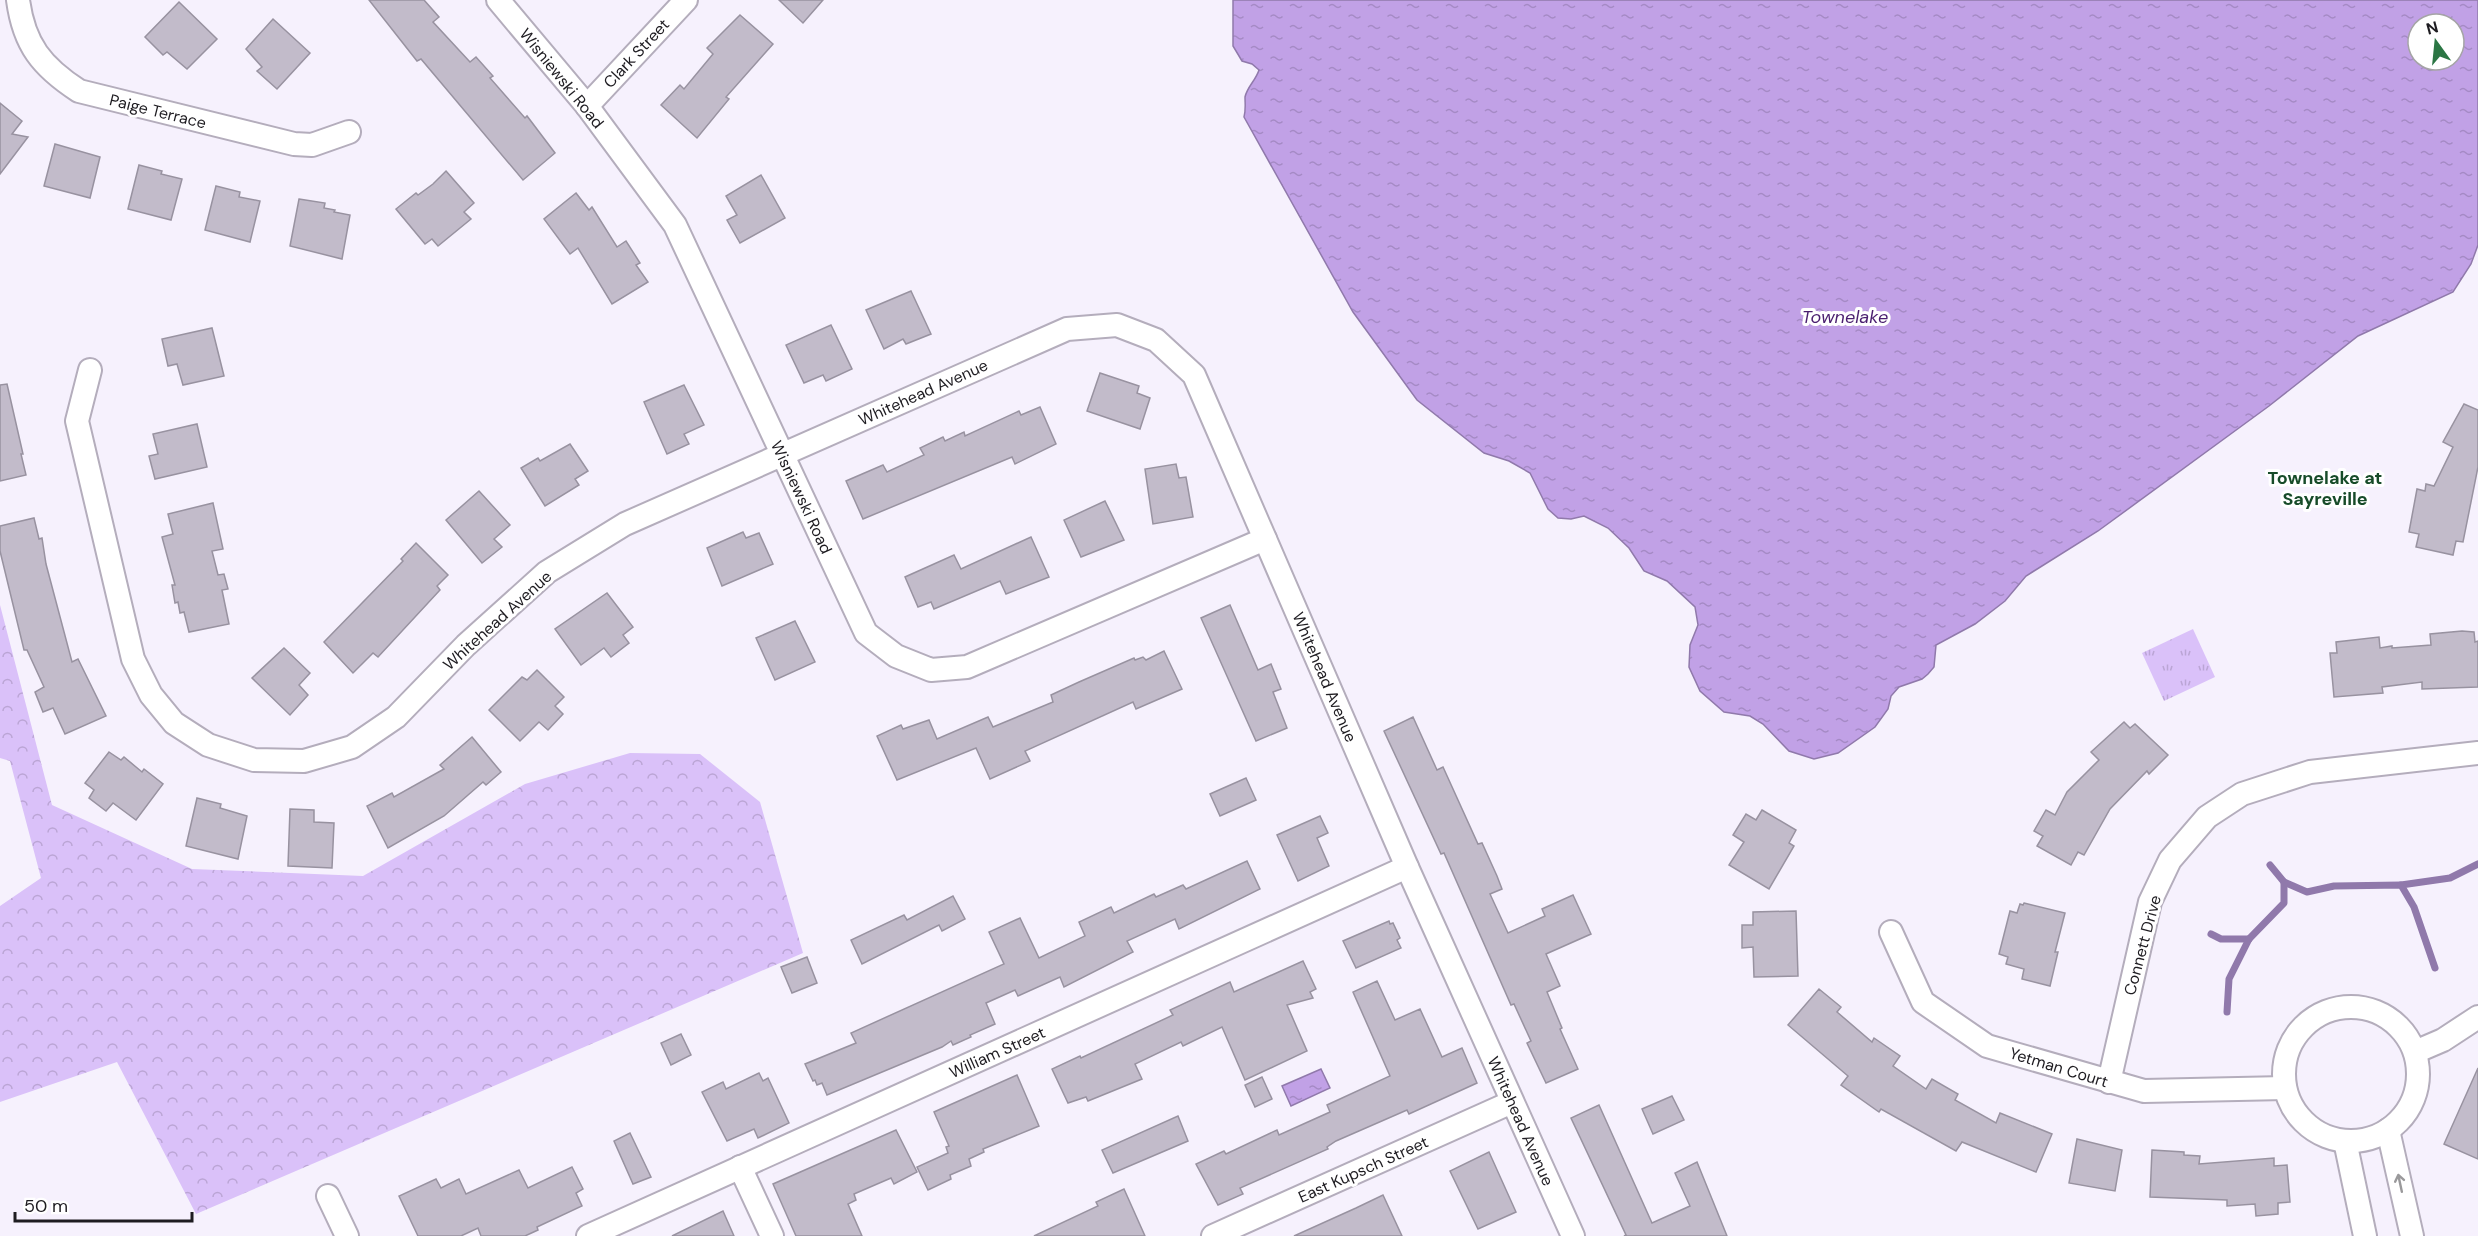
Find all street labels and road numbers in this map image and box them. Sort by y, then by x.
street label: Clark Street [599,14,674,92]
street label: Wisniewski Road [515,24,608,133]
street label: Paige Terrace [107,89,208,134]
street label: Whitehead Avenue [855,355,991,430]
street label: Wisniewski Road [766,437,837,557]
street label: Whitehead Avenue [439,566,556,675]
street label: Whitehead Avenue [1288,609,1361,745]
street label: Connett Drive [2119,893,2166,998]
street label: William Street [946,1022,1048,1083]
street label: Yetman Court [2007,1043,2111,1092]
street label: Whitehead Avenue [1483,1053,1558,1189]
street label: East Kupsch Street [1295,1131,1432,1208]

